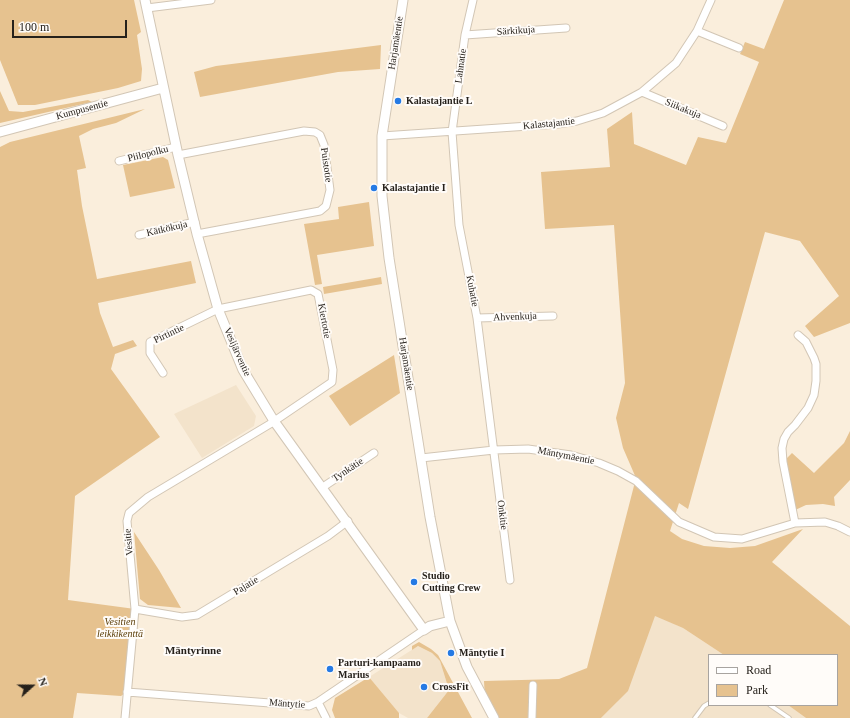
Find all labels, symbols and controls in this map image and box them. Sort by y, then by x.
scale bar [14,12,129,38]
street label: Harjamäentie [386,15,406,71]
text: 100 m [19,20,49,34]
street label: Särkikuja [496,24,536,38]
street label: Lahnatie [453,48,469,84]
place label: Kalastajantie L [406,95,472,107]
marker: Kalastajantie L [393,96,403,106]
street label: Siikakuja [663,96,703,122]
street label: Kumpusentie [55,97,109,123]
street label: Kalastajantie [522,115,576,133]
street label: Piilopolku [126,143,170,165]
street label: Puistotie [318,147,334,183]
place label: Kalastajantie I [382,182,446,194]
marker: Kalastajantie I [369,183,379,193]
street label: Kätkökuja [145,218,189,240]
street label: Kuhatie [463,274,481,308]
street label: Kiertotie [315,302,333,340]
street label: Ahvenkuja [493,310,537,324]
street label: Pirtintie [152,322,186,346]
street label: Vesijärventie [221,326,253,378]
street label: Harjamäentie [396,336,416,392]
street label: Mäntymäentie [537,445,595,467]
street label: Tynkätie [330,455,366,485]
street label: Onkitie [494,499,510,531]
street label: Vesitie [122,528,136,556]
place label: Studio Cutting Crew [422,570,480,594]
street label: Pajatie [231,574,261,598]
marker: Studio Cutting Crew [409,577,419,587]
park label: Vesitien leikkikenttä [97,616,143,640]
district label: Mäntyrinne [165,644,221,658]
place label: Mäntytie I [459,647,504,659]
marker: Mäntytie I [446,648,456,658]
legend [708,654,838,706]
place label: Parturi-kampaamo Marius [338,657,421,680]
text: Road [746,663,771,677]
marker: Parturi-kampaamo Marius [325,664,335,674]
north arrow [12,666,52,706]
text: N [36,676,50,688]
place label: CrossFit [432,681,468,693]
marker: CrossFit [419,682,429,692]
text: Park [746,683,768,697]
street label: Mäntytie [269,697,305,711]

